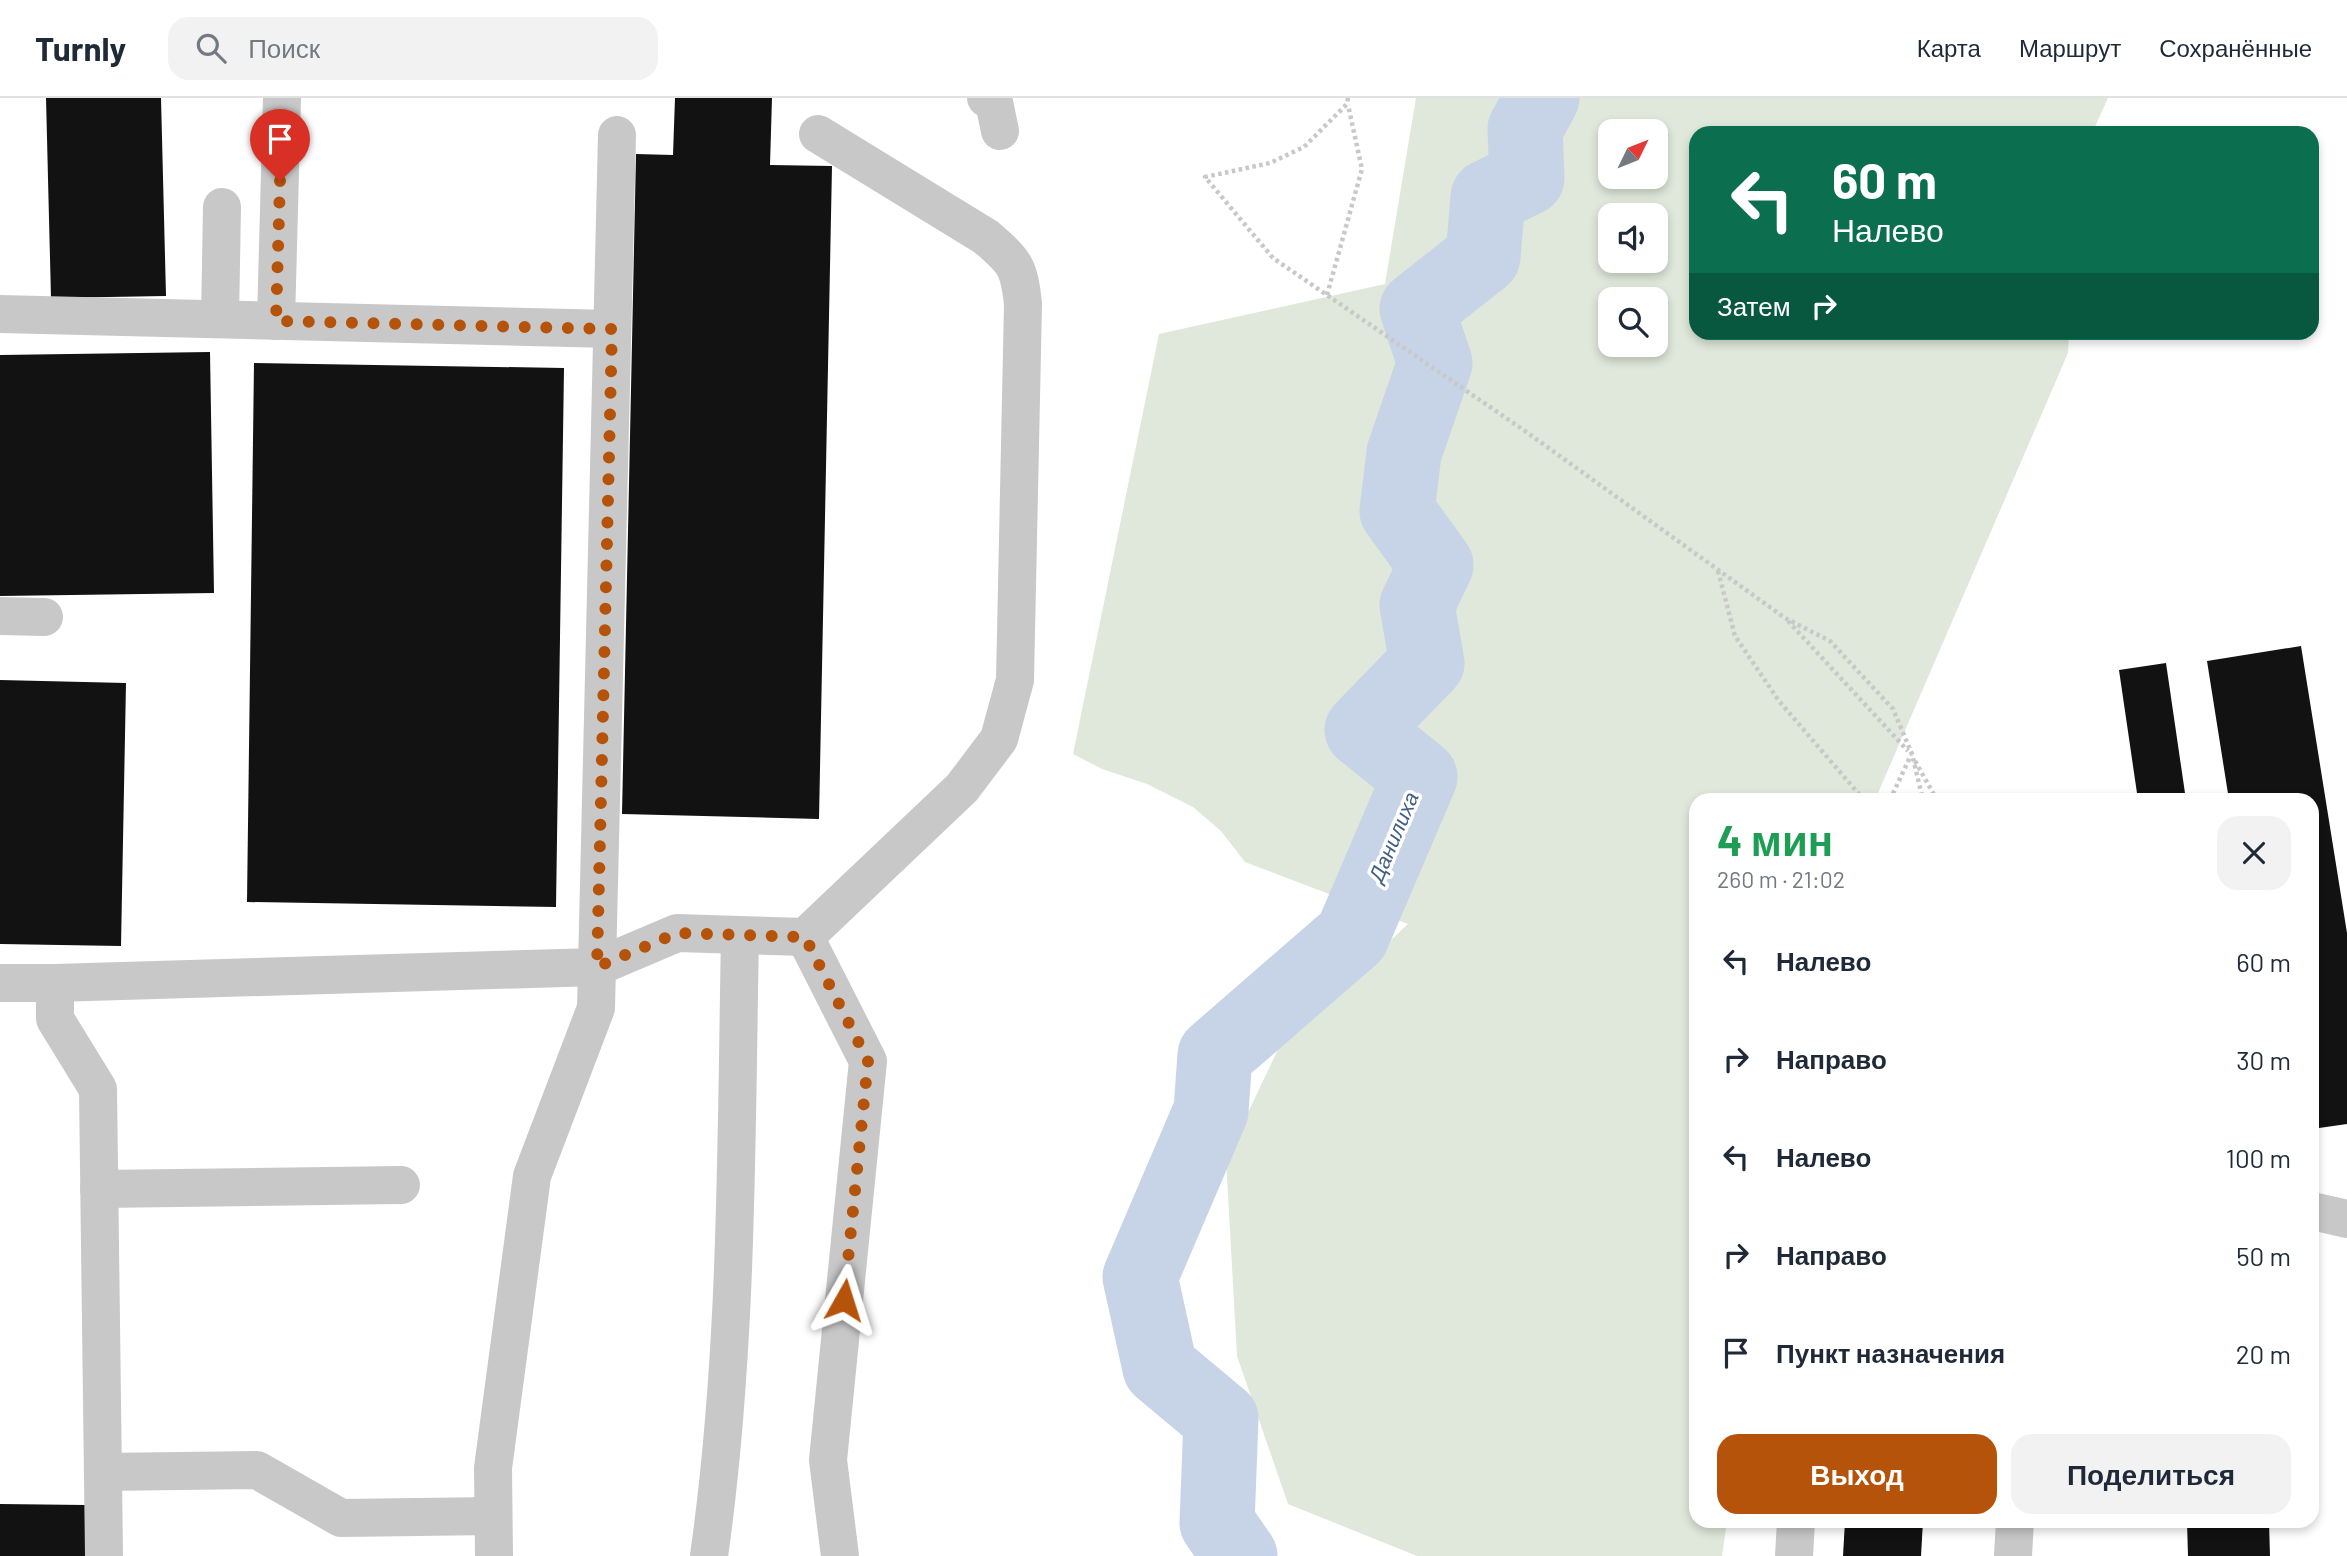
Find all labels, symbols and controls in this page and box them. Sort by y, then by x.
search box [168,17,658,80]
text: Turnly [35,28,126,68]
icon: search [192,29,230,67]
text: Поиск [248,32,320,63]
text: Карта [1917,33,1981,62]
text: Маршрут [2019,33,2121,62]
text: Сохранённые [2159,33,2312,62]
pin [250,109,310,181]
north arrow [1598,119,1668,189]
map controls [1598,119,1668,357]
icon: arrive [261,120,299,158]
text: 60 m [1832,150,1937,209]
icon: left [1717,154,1808,245]
button: sound [1598,203,1668,273]
text: Налево [1832,210,1944,248]
button: search [1598,287,1668,357]
icon: right [1805,287,1843,325]
text: Затем [1717,290,1791,321]
water label: Данилиха [1362,788,1423,887]
text: 4 мин [1717,814,1833,864]
button: close [2217,816,2291,890]
text: 260 m · 21:02 [1717,865,1845,893]
icon: left [1717,942,1755,980]
text: Налево [1776,945,1871,976]
text: 60 m [2236,946,2291,977]
icon: right [1717,1040,1755,1078]
text: Направо [1776,1043,1887,1074]
text: 30 m [2236,1044,2291,1075]
icon: left [1717,1138,1755,1176]
text: Налево [1776,1141,1871,1172]
text: 100 m [2226,1142,2291,1173]
icon: right [1717,1236,1755,1274]
text: Направо [1776,1239,1887,1270]
text: 50 m [2236,1240,2291,1271]
position arrow [807,1263,881,1337]
icon: arrive [1717,1334,1755,1372]
text: Пункт назначения [1776,1337,2005,1368]
text: 20 m [2236,1338,2291,1369]
button: Выход [1717,1434,1997,1514]
button: Поделиться [2011,1434,2291,1514]

